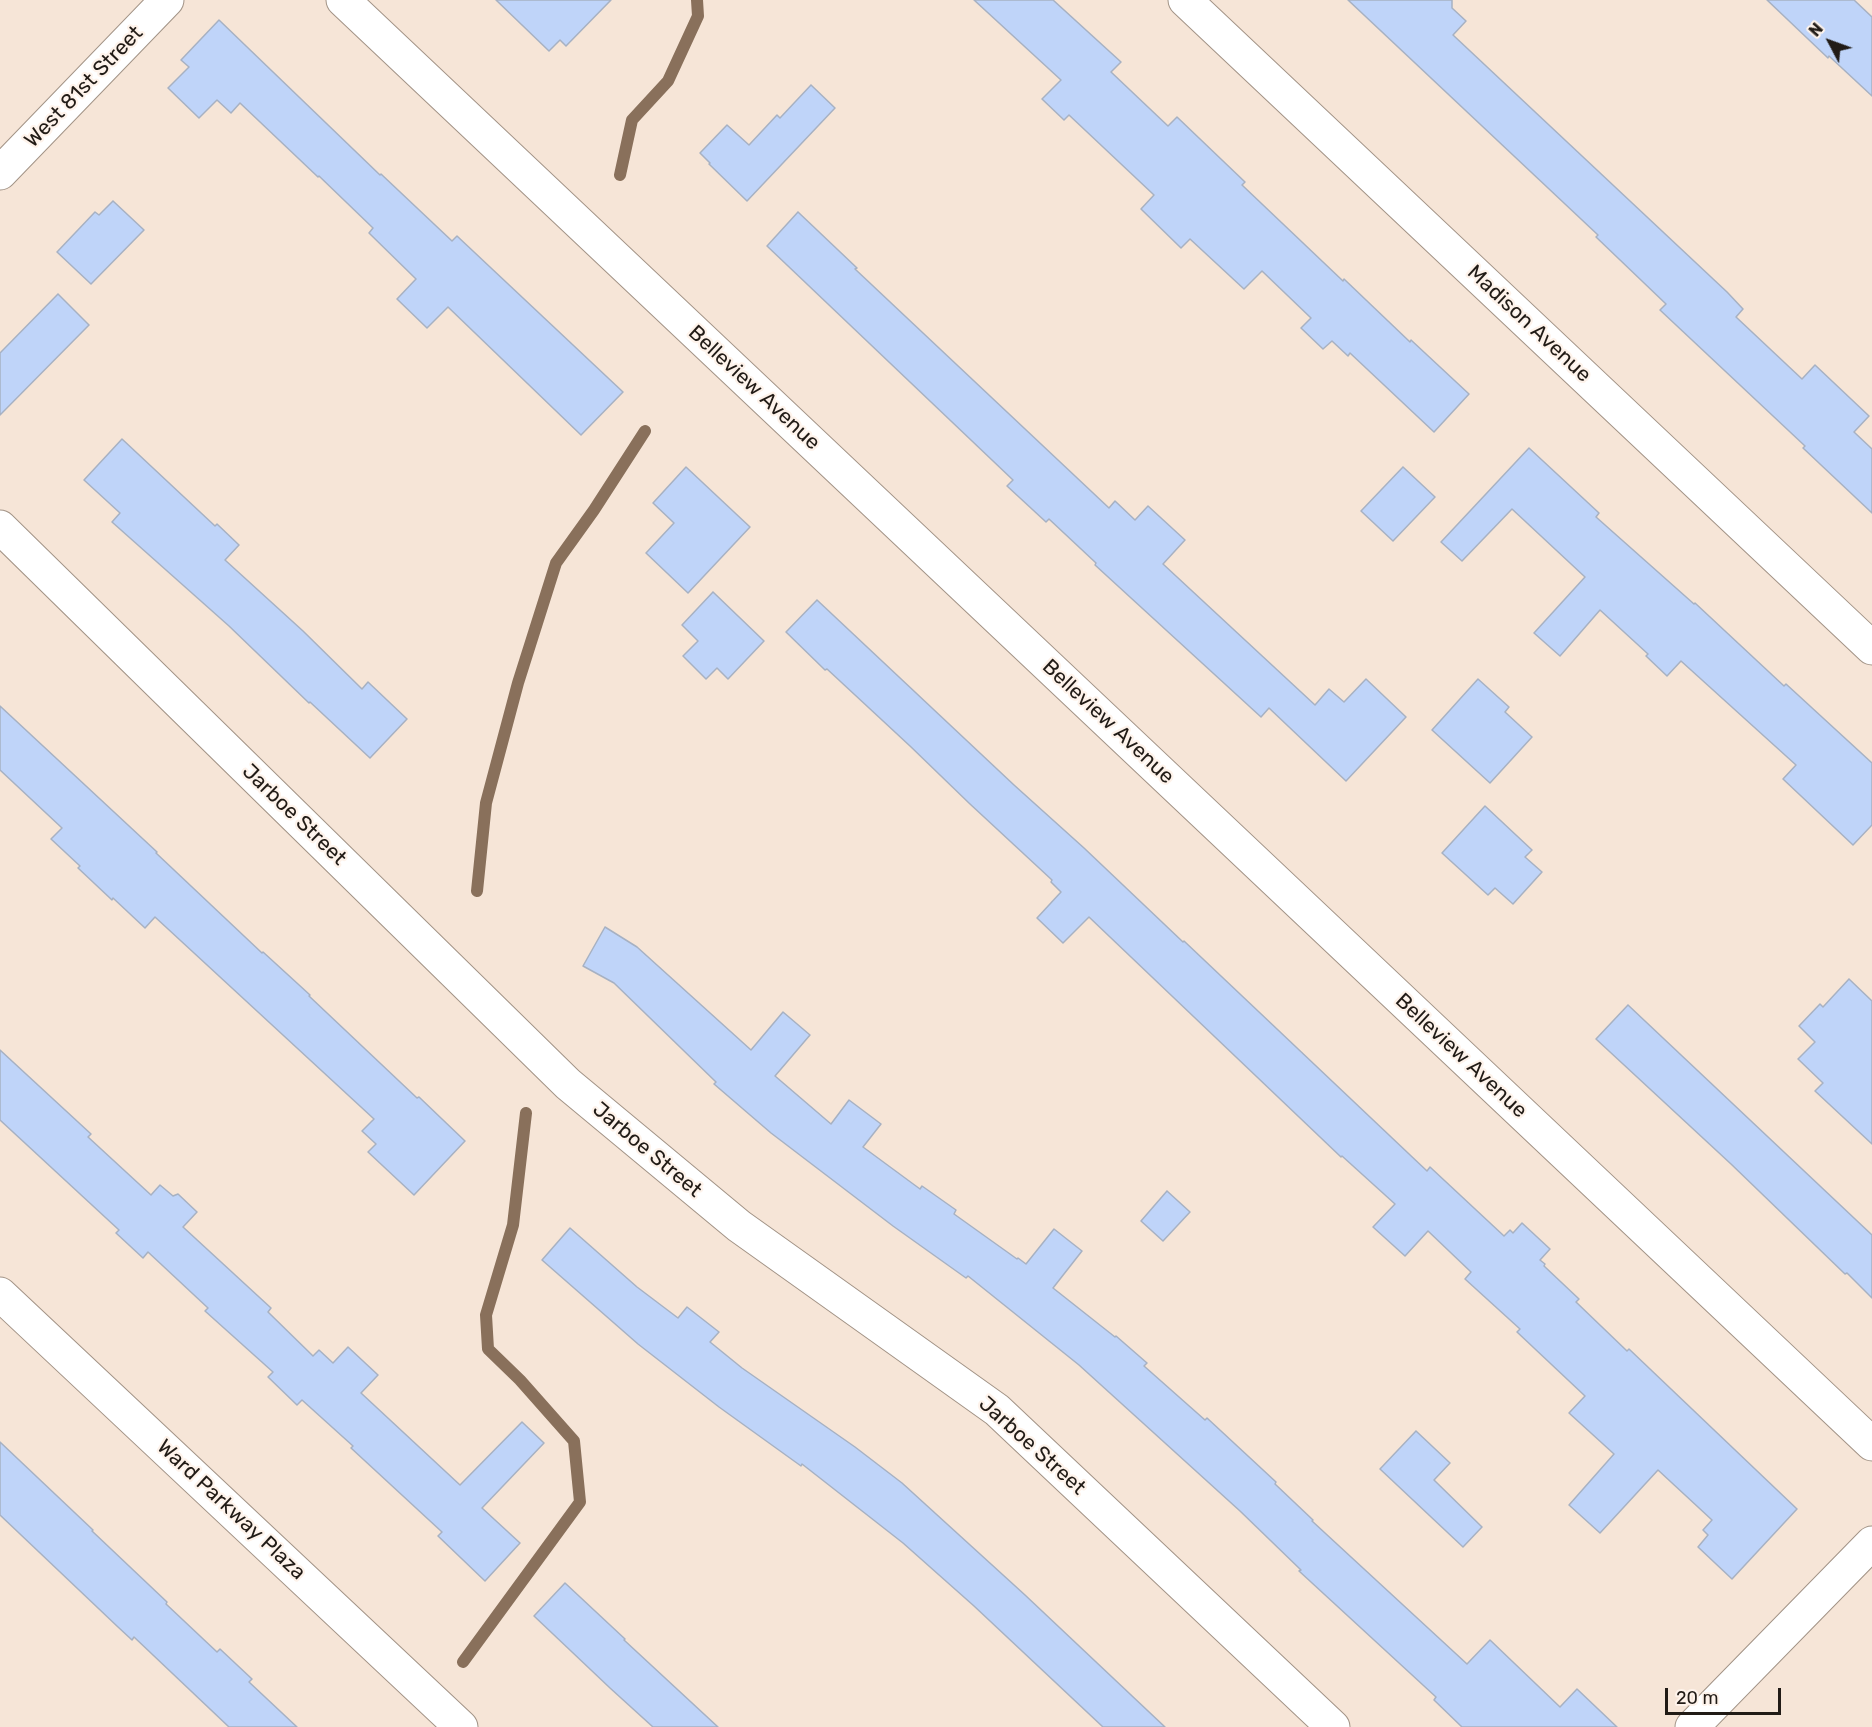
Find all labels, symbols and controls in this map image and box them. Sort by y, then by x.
north arrow [1800,12,1860,72]
text: N [1805,19,1827,40]
street label: West 81st Street [20,21,148,153]
street label: Madison Avenue [1462,260,1596,388]
street label: Belleview Avenue [683,320,825,456]
street label: Belleview Avenue [1037,654,1179,790]
street label: Jarboe Street [237,759,351,871]
street label: Belleview Avenue [1390,988,1532,1124]
street label: Jarboe Street [587,1097,707,1203]
street label: Jarboe Street [973,1391,1091,1501]
street label: Ward Parkway Plaza [151,1435,311,1585]
scale bar [1668,1676,1784,1714]
text: 20 m [1676,1687,1718,1709]

